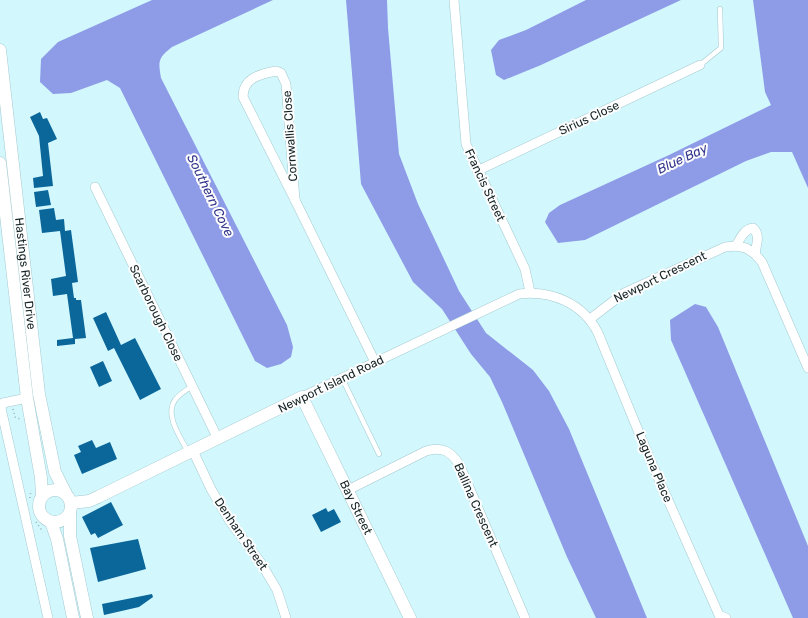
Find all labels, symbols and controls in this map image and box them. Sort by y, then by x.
street label: Cornwallis Close [280,90,300,182]
street label: Sirius Close [557,98,622,138]
water label: Blue Bay [655,140,710,177]
street label: Francis Street [462,146,508,224]
water label: Southern Cove [184,152,237,239]
street label: Hastings River Drive [12,217,39,331]
street label: Newport Crescent [611,248,709,305]
street label: Scarborough Close [126,262,186,364]
street label: Newport Island Road [276,352,386,416]
street label: Laguna Place [633,430,675,505]
street label: Ballina Crescent [451,461,501,550]
street label: Bay Street [337,478,375,537]
street label: Denham Street [212,495,271,573]

